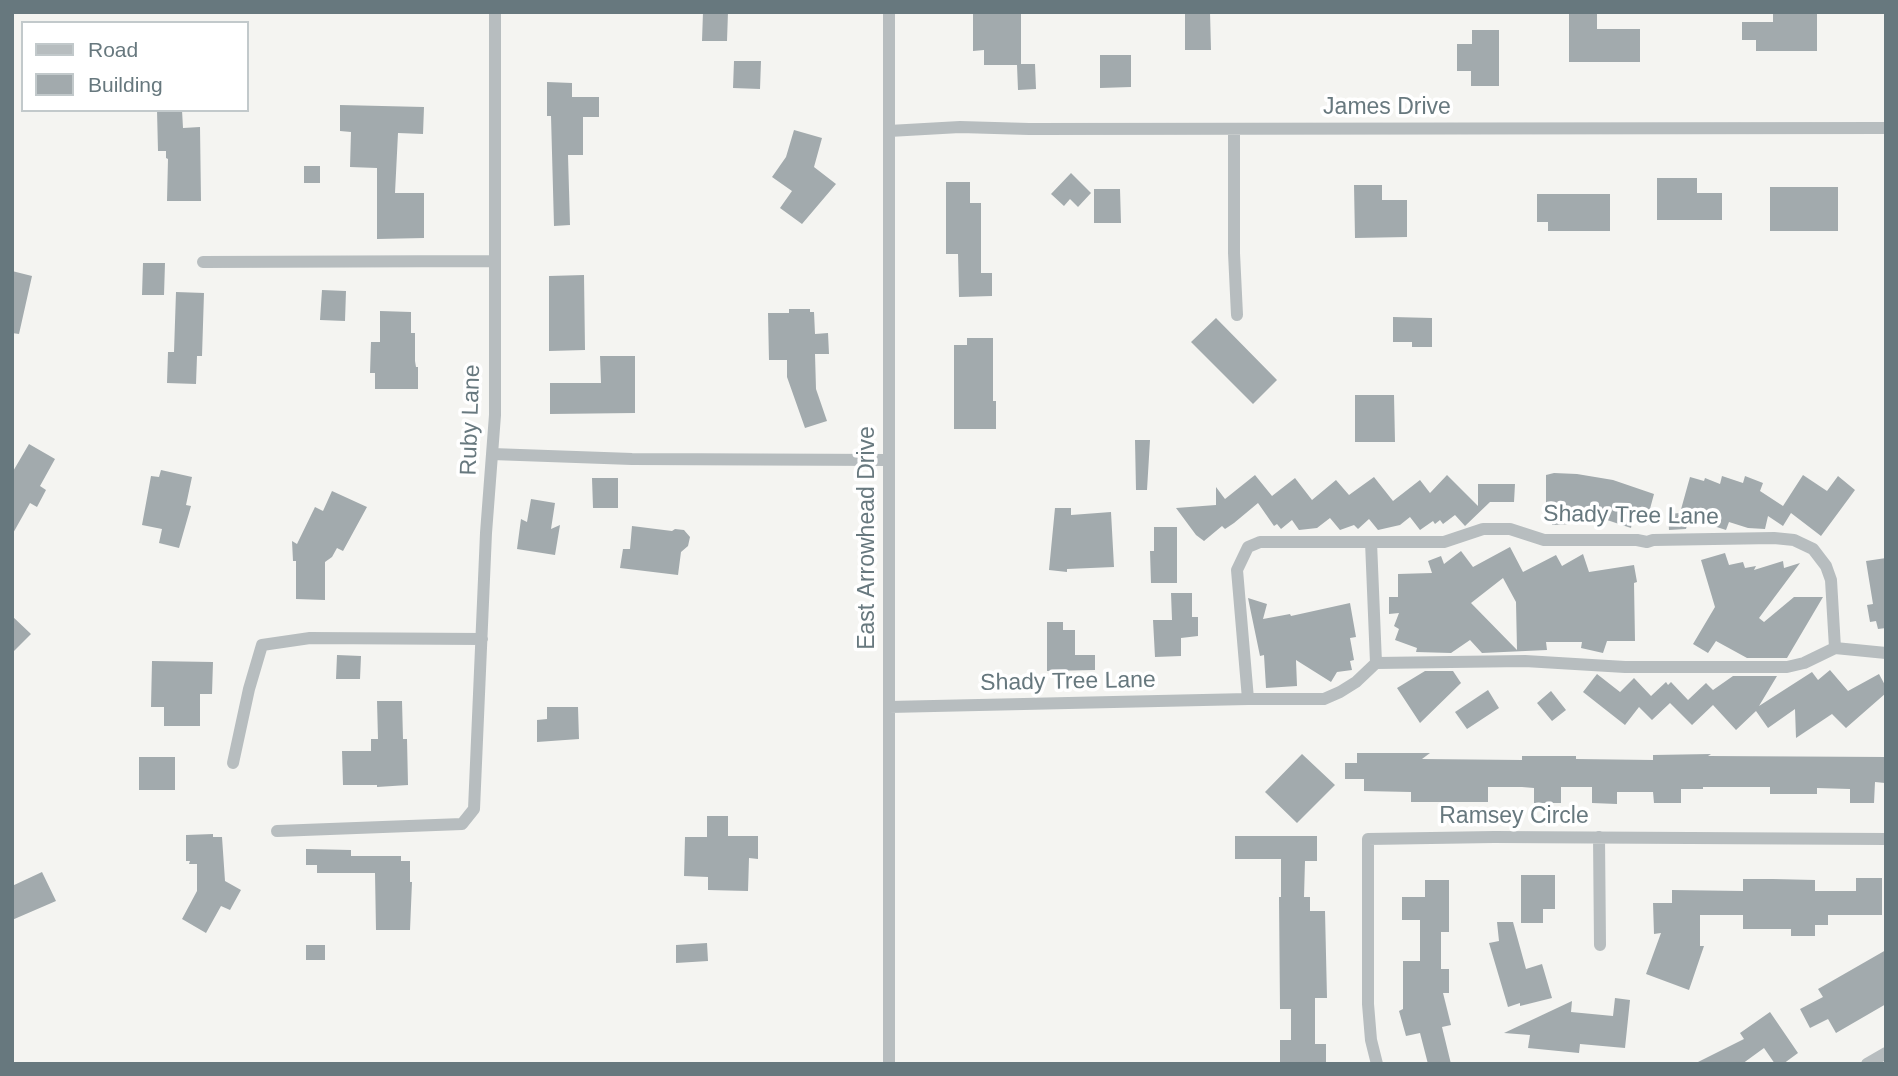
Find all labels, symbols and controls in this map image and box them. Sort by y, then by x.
legend [21,21,248,112]
text: Road [88,38,138,61]
text: Building [88,73,163,96]
street label: James Drive [1323,94,1451,122]
street label: Ruby Lane [455,364,487,476]
street label: East Arrowhead Drive [854,426,882,650]
street label: Shady Tree Lane [1543,501,1719,531]
street label: Shady Tree Lane [980,667,1156,697]
street label: Ramsey Circle [1439,803,1589,831]

